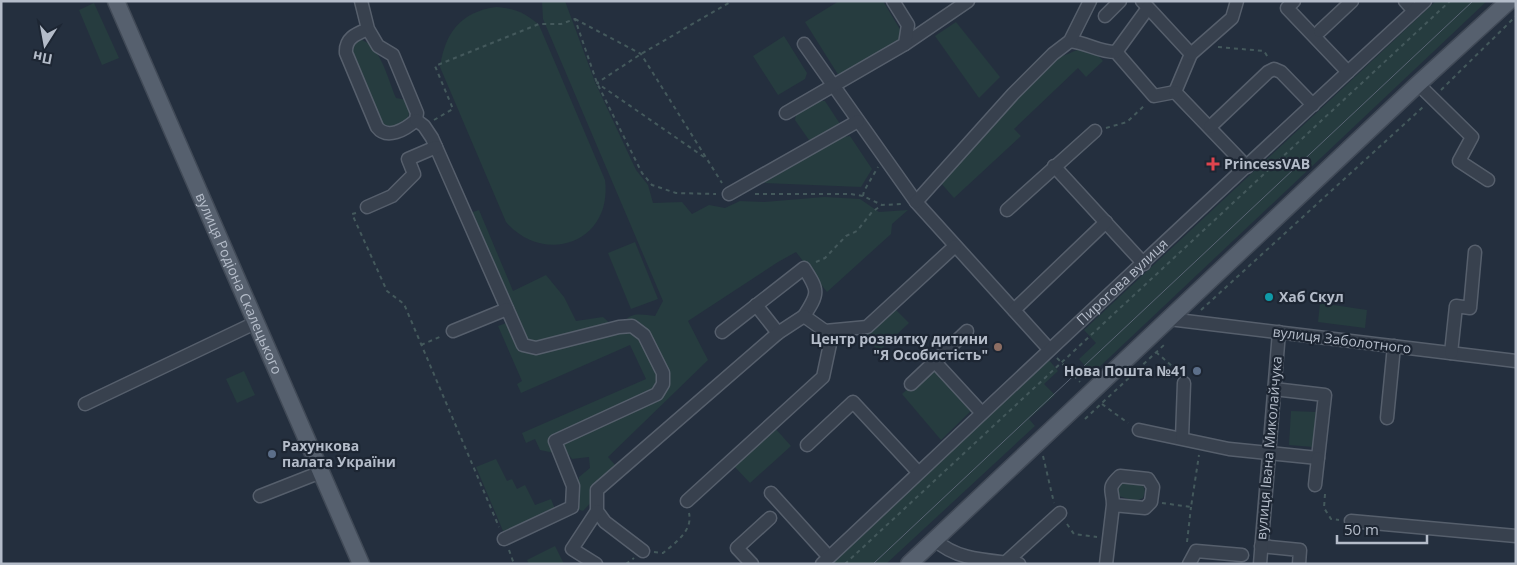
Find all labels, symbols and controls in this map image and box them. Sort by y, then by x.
north arrow [20,20,70,70]
text: Пн [31,47,54,69]
place label: PrincessVAB [1224,154,1310,173]
marker: PrincessVAB [1206,157,1220,171]
street label: вулиця Родіона Скалецького [192,189,287,377]
street label: Пирогова вулиця [1072,234,1172,329]
place label: Хаб Скул [1279,287,1344,306]
marker: Хаб Скул [1263,291,1275,303]
street label: вулиця Заболотного [1272,322,1412,357]
place label: Центр розвитку дитини "Я Особистість" [811,329,988,364]
marker: Центр розвитку дитини "Я Особистість" [992,341,1004,353]
street label: вулиця Івана Миколайчука [1251,355,1286,541]
place label: Нова Пошта №41 [1064,361,1187,380]
marker: Нова Пошта №41 [1191,365,1203,377]
place label: Рахункова палата України [282,436,396,471]
marker: Рахункова палата України [266,448,278,460]
scale bar [1337,512,1427,544]
text: 50 m [1344,519,1379,539]

